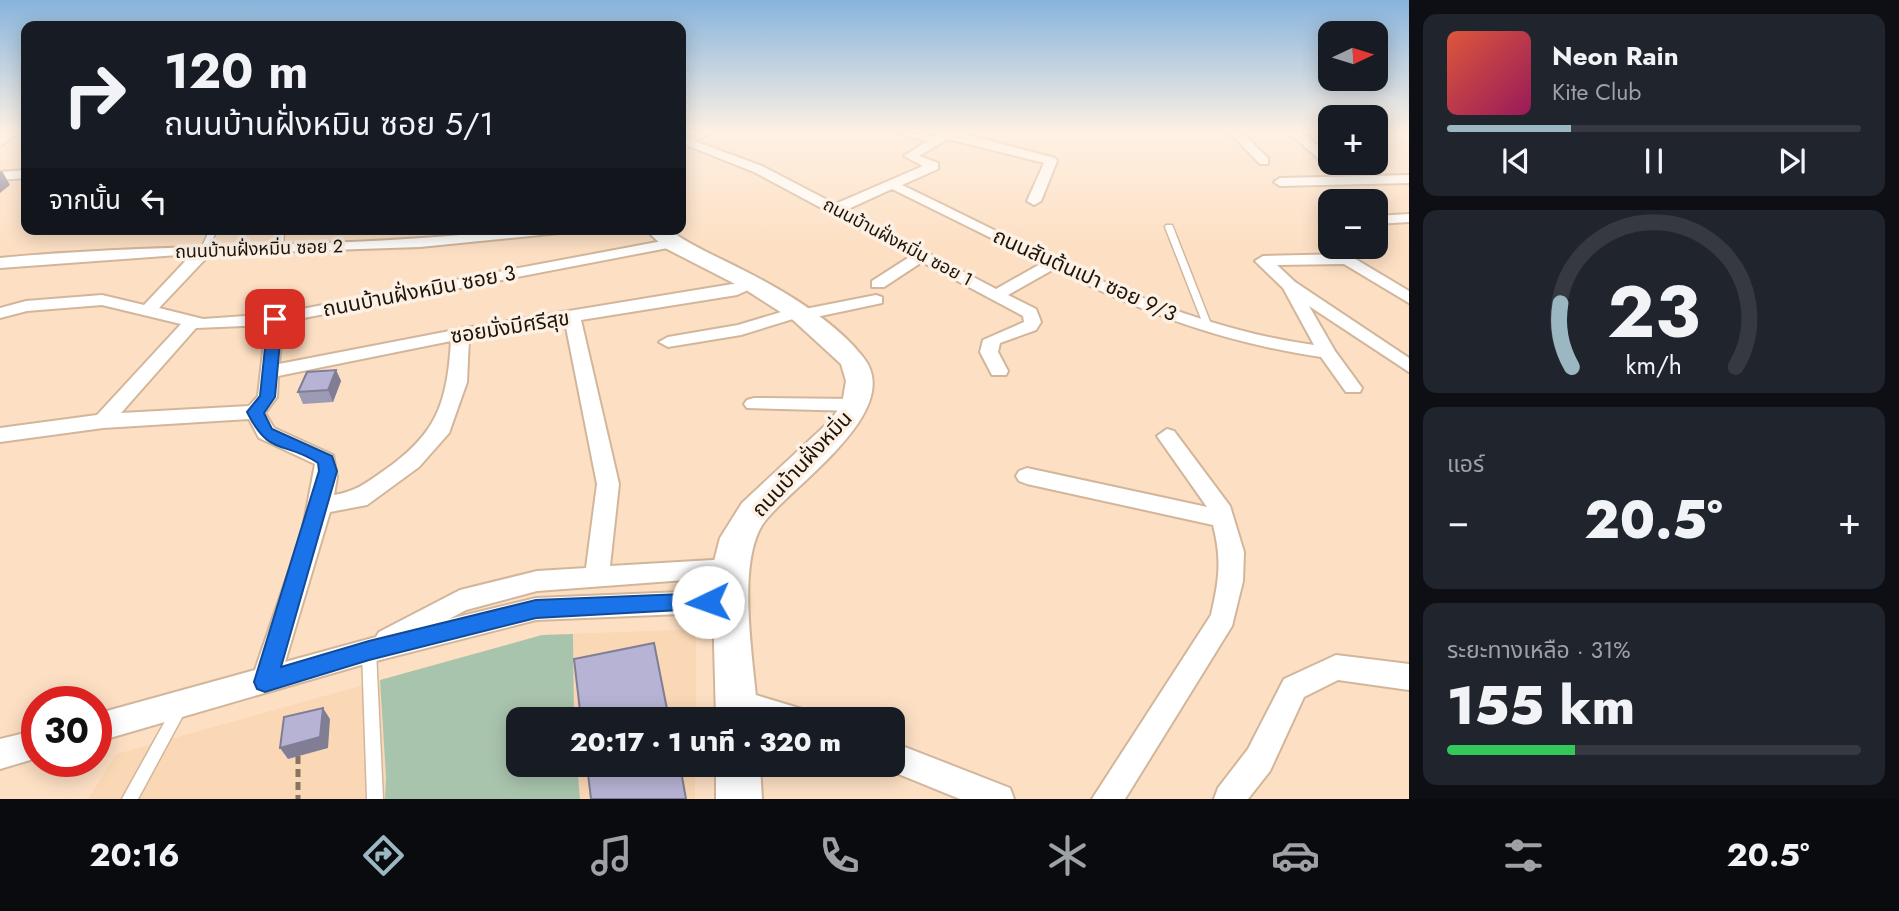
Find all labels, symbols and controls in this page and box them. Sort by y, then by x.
north arrow [1318,21,1388,91]
map controls [1318,21,1388,259]
text: 120 m [164,36,308,106]
text: Neon Rain [1552,37,1679,75]
icon: right [49,49,140,140]
text: Kite Club [1552,75,1641,109]
text: ถนนบ้านฝั่งหมิน ซอย 5/1 [164,101,494,147]
button: + [1318,105,1388,175]
icon: previous [1497,142,1535,180]
icon: pause [1635,142,1673,180]
icon: next [1773,142,1811,180]
text: จากนั้น [49,181,121,219]
icon: left [135,182,173,220]
button: − [1318,189,1388,259]
street label: ถนนบ้านฝั่งหมิ่น ซอย 1 [819,192,977,292]
street label: ถนนสันต้นเปา ซอย 9/3 [988,221,1182,329]
street label: ถนนบ้านฝั่งหมิ่น ซอย 2 [174,233,344,265]
street label: ถนนบ้านฝั่งหมิน ซอย 3 [320,258,518,324]
text: 23 [1608,260,1700,365]
pin [245,289,305,349]
icon: arrive [256,300,294,338]
street label: ซอยมั่งมีศรีสุข [448,303,572,351]
text: km/h [1626,347,1682,383]
street label: ถนนบ้านฝั่งหมิ่น [745,404,859,524]
text: แอร์ [1447,447,1484,481]
text: 20.5° [1584,482,1723,558]
text: − [1447,493,1469,548]
text: + [1838,493,1861,548]
position arrow [671,565,745,639]
text: ระยะทางเหลือ · 31% [1447,633,1631,667]
text: 155 km [1447,668,1635,744]
speed limit sign: 30 [21,686,112,777]
text: 20:17 · 1 นาที · 320 m [570,723,841,761]
icon: directions [359,831,408,880]
icon: music [587,831,636,880]
icon: phone [815,831,864,880]
icon: climate [1043,831,1092,880]
icon: car [1271,831,1320,880]
icon: filters [1499,831,1548,880]
text: 20:16 [90,832,180,878]
text: 20.5° [1727,832,1809,878]

